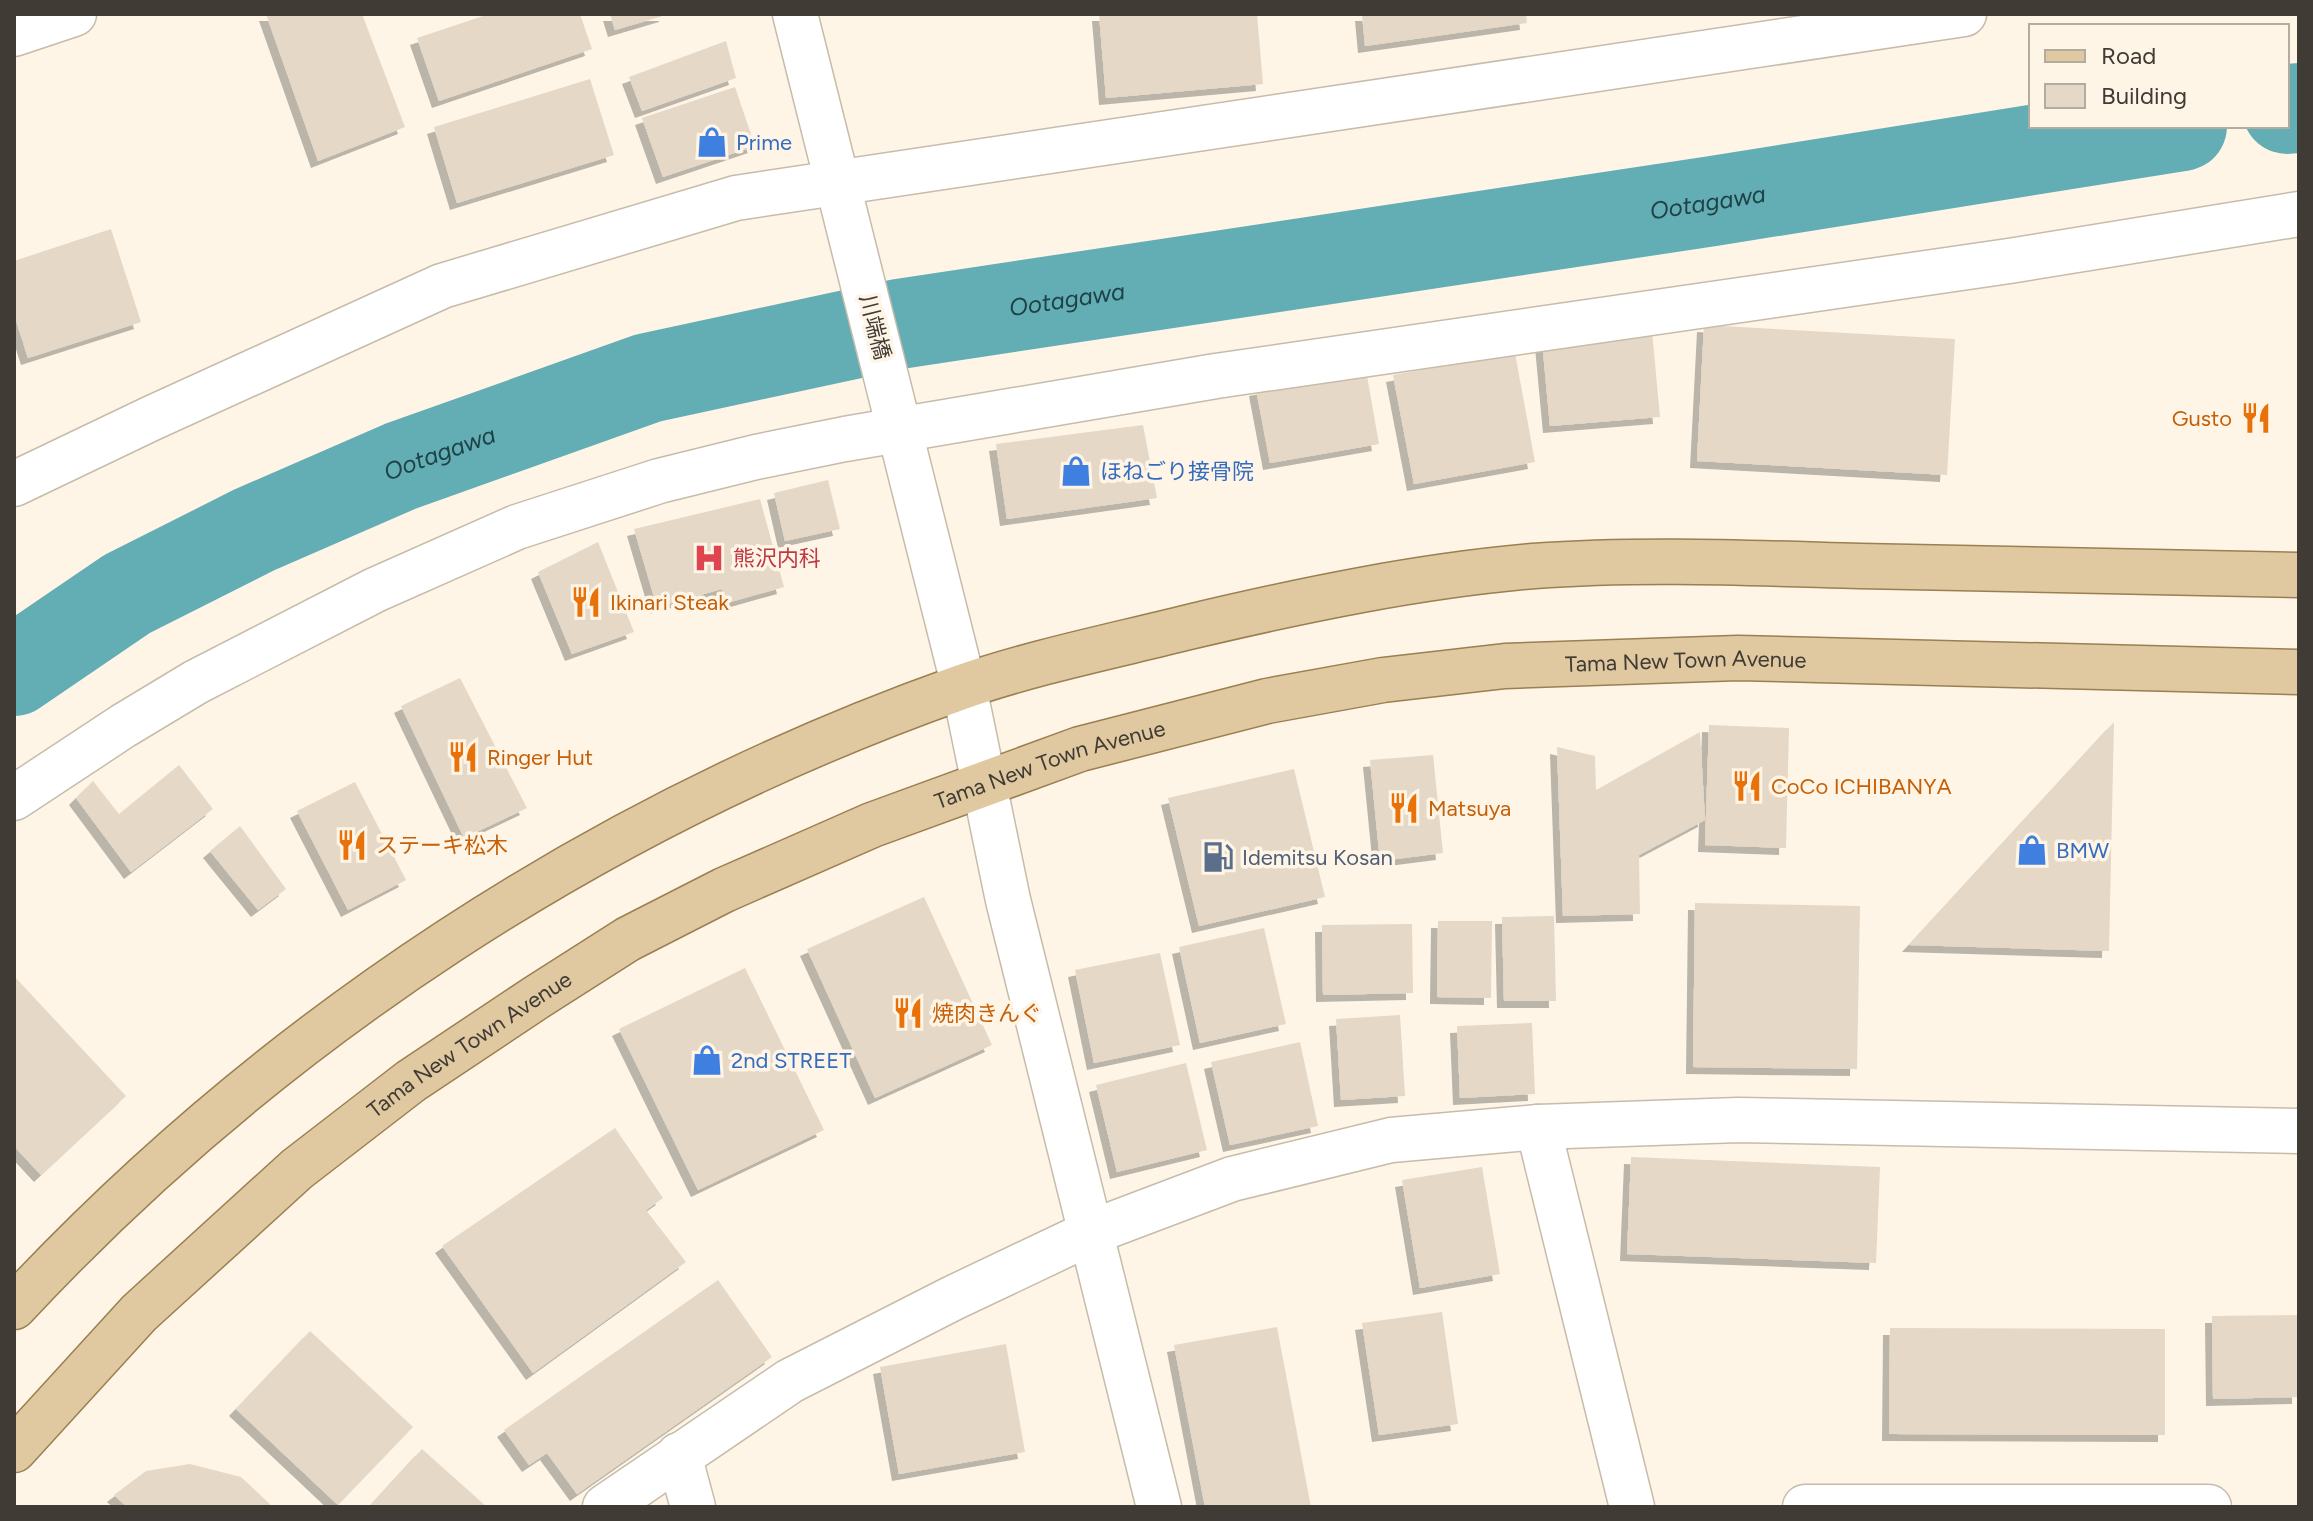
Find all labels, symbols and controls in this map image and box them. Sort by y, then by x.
legend [2029,24,2289,128]
text: Road [2101,41,2156,70]
text: Building [2101,81,2187,110]
shop icon: Prime [695,125,729,159]
place label: Prime [736,129,792,156]
water label: Ootagawa [1648,178,1768,225]
water label: Ootagawa [1007,276,1127,322]
street label: 川端橋 [854,292,896,362]
restaurant icon: Gusto [2239,401,2273,435]
place label: Gusto [2172,405,2232,432]
water label: Ootagawa [379,419,499,486]
shop icon: ほねごり接骨院 [1059,454,1093,488]
place label: ほねごり接骨院 [1100,458,1254,485]
hospital icon: 熊沢内科 [692,541,726,575]
place label: 熊沢内科 [733,545,821,572]
restaurant icon: Ikinari Steak [569,585,603,619]
place label: Ikinari Steak [610,589,729,616]
street label: Tama New Town Avenue [1565,644,1807,677]
street label: Tama New Town Avenue [931,714,1168,815]
restaurant icon: Ringer Hut [446,740,480,774]
place label: Ringer Hut [487,744,593,771]
restaurant icon: CoCo ICHIBANYA [1730,769,1764,803]
place label: CoCo ICHIBANYA [1771,773,1952,800]
restaurant icon: Matsuya [1387,791,1421,825]
place label: Matsuya [1428,795,1511,822]
restaurant icon: ステーキ松木 [335,828,369,862]
place label: ステーキ松木 [376,832,508,859]
shop icon: BMW [2015,833,2049,867]
place label: BMW [2056,837,2109,864]
fuel station icon: Idemitsu Kosan [1201,840,1235,874]
place label: Idemitsu Kosan [1242,844,1393,871]
street label: Tama New Town Avenue [362,965,576,1123]
restaurant icon: 焼肉きんぐ [891,996,925,1030]
place label: 焼肉きんぐ [932,1000,1042,1027]
shop icon: 2nd STREET [690,1043,724,1077]
place label: 2nd STREET [731,1047,852,1074]

